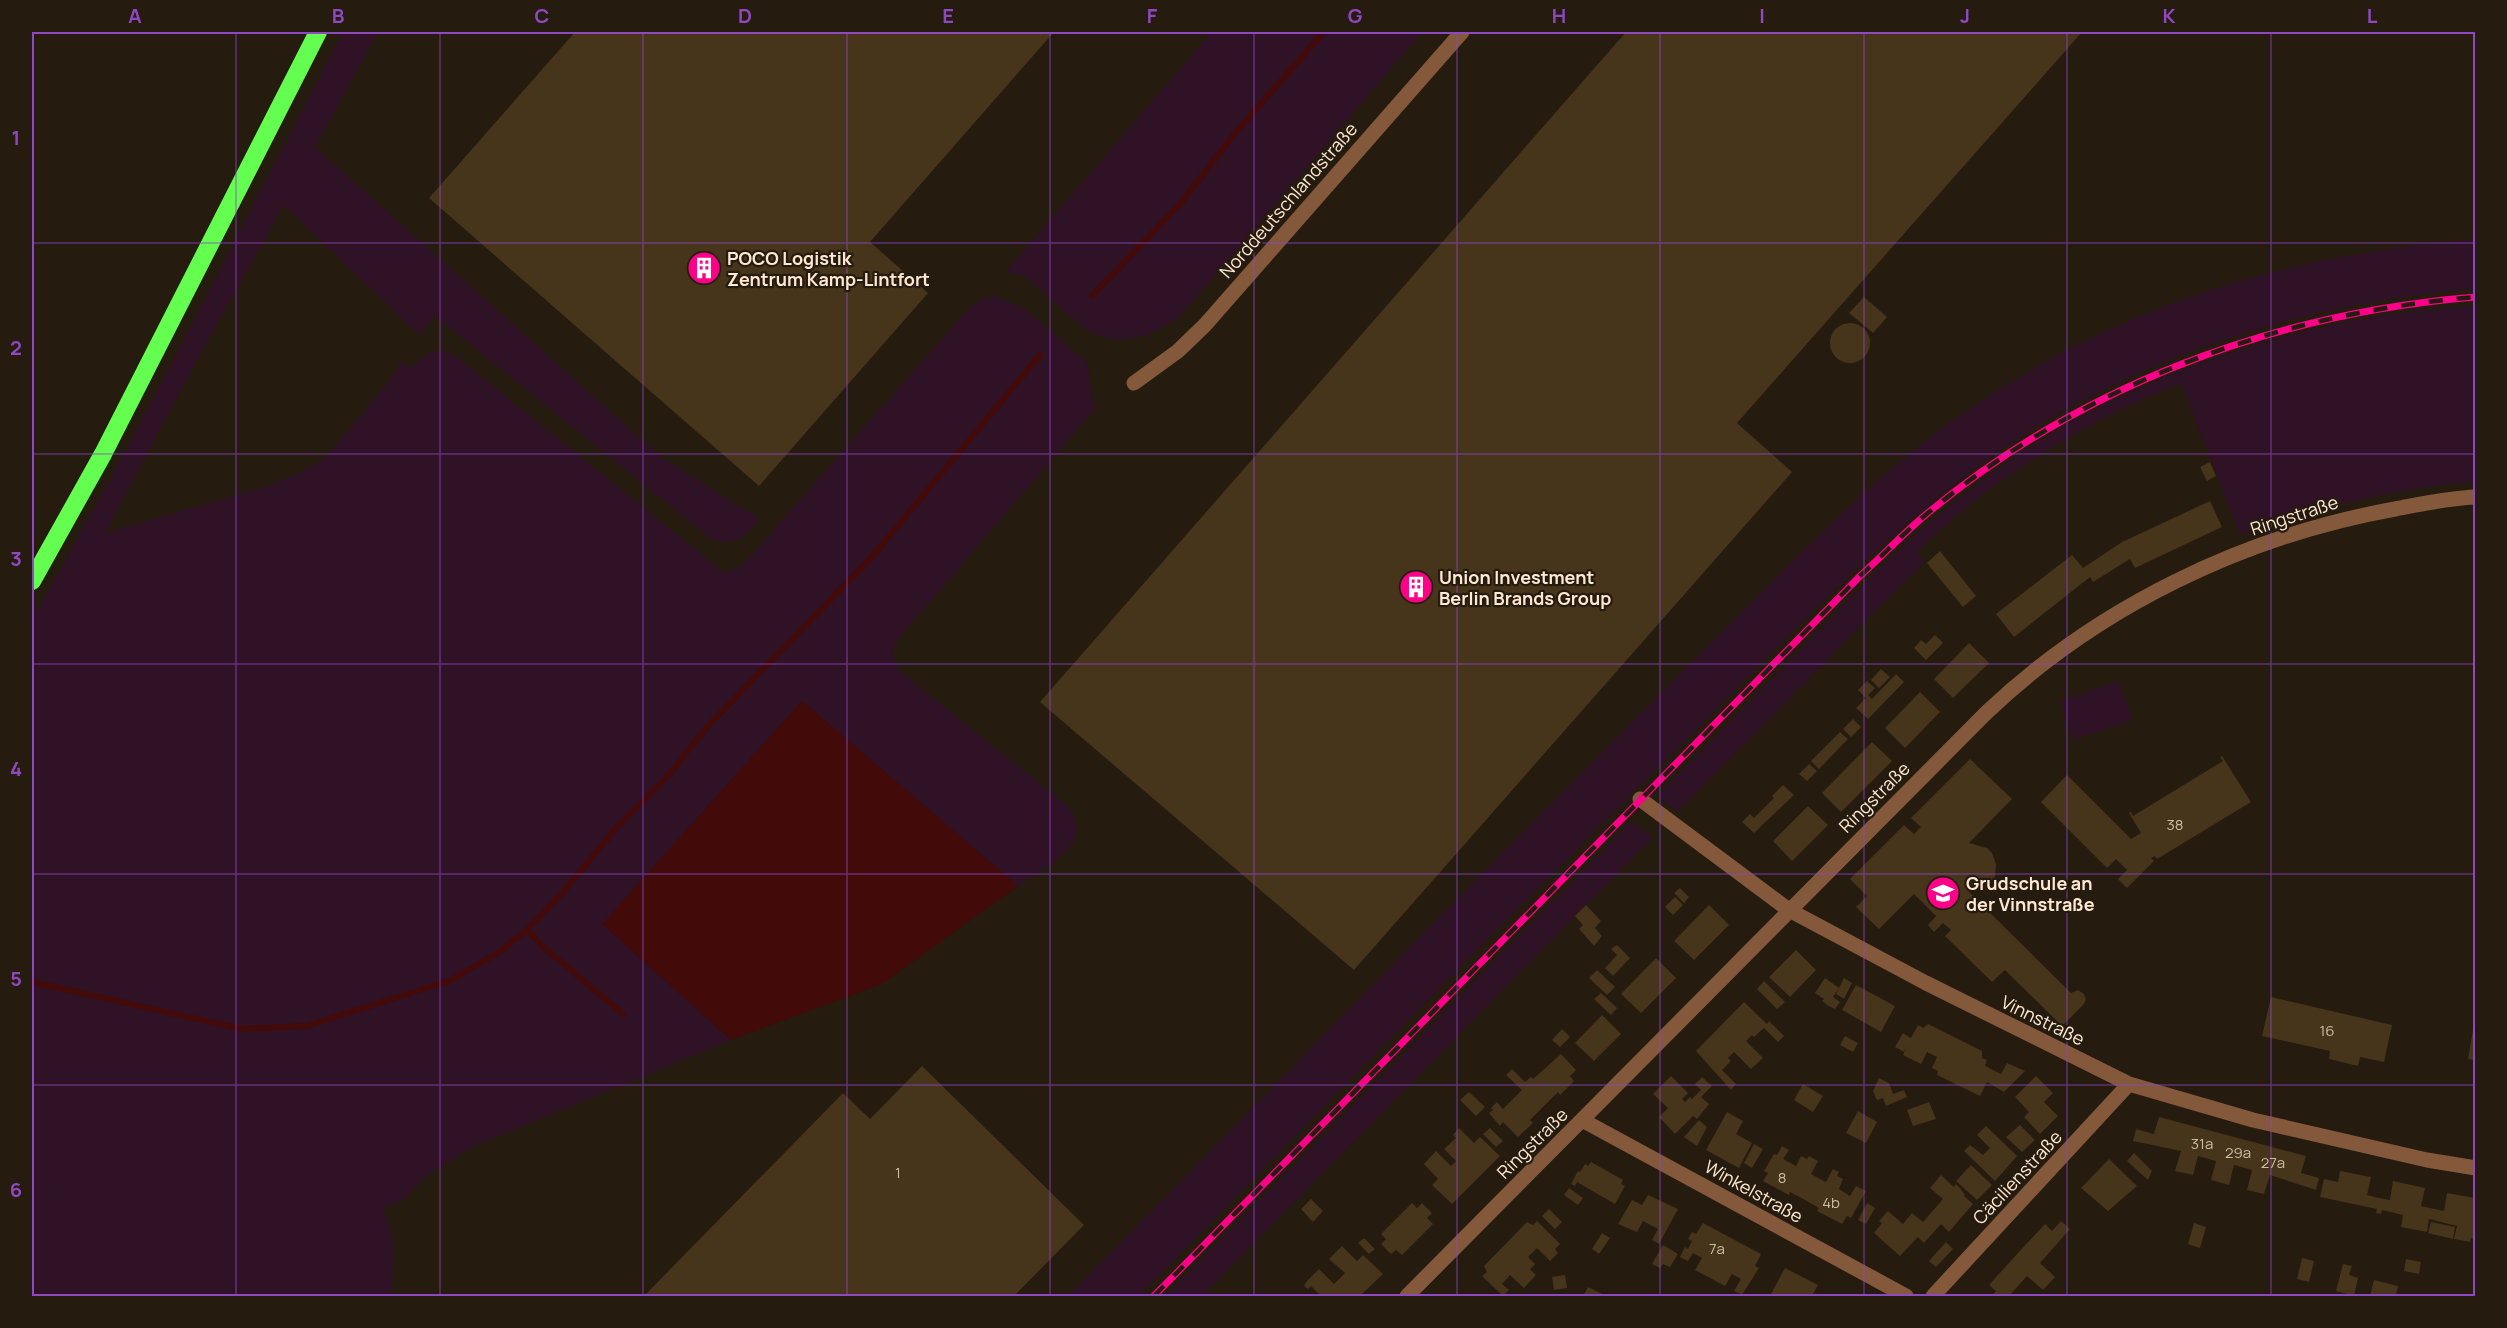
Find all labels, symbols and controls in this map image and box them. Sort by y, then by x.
text: A [128,2,142,29]
text: B [332,2,345,29]
text: C [535,2,549,29]
text: D [738,2,752,29]
text: E [942,2,954,29]
text: F [1147,2,1158,29]
text: G [1348,2,1363,29]
text: H [1552,2,1566,29]
text: I [1759,2,1765,29]
text: J [1960,2,1970,29]
text: K [2163,2,2176,29]
text: L [2367,2,2378,29]
street label: Norddeutschlandstraße [1214,117,1362,283]
text: 1 [12,124,20,151]
place label: POCO Logistik Zentrum Kamp-Lintfort [727,246,930,291]
building icon: POCO Logistik Zentrum Kamp-Lintfort [686,250,722,286]
text: 2 [10,334,22,361]
street label: Ringstraße [2247,490,2341,540]
text: 3 [10,545,22,572]
place label: Union Investment Berlin Brands Group [1439,565,1611,610]
building icon: Union Investment Berlin Brands Group [1398,569,1434,605]
text: 4 [10,755,22,782]
street label: Ringstraße [1833,756,1915,838]
house number: 38 [2166,814,2184,835]
place label: Grudschule an der Vinnstraße [1966,871,2095,916]
school or university icon: Grudschule an der Vinnstraße [1925,875,1961,911]
text: 5 [10,965,22,992]
street label: Vinnstraße [1997,989,2089,1051]
house number: 16 [2319,1020,2335,1041]
street label: Ringstraße [1491,1102,1573,1184]
street label: Cäcilienstraße [1967,1125,2067,1229]
house number: 31a [2191,1133,2213,1154]
house number: 29a [2225,1142,2251,1163]
house number: 27a [2261,1152,2285,1173]
street label: Winkelstraße [1701,1154,1807,1228]
house number: 1 [895,1162,901,1183]
house number: 8 [1778,1167,1786,1188]
text: 6 [10,1176,22,1203]
house number: 4b [1822,1192,1840,1213]
house number: 7a [1709,1238,1725,1259]

